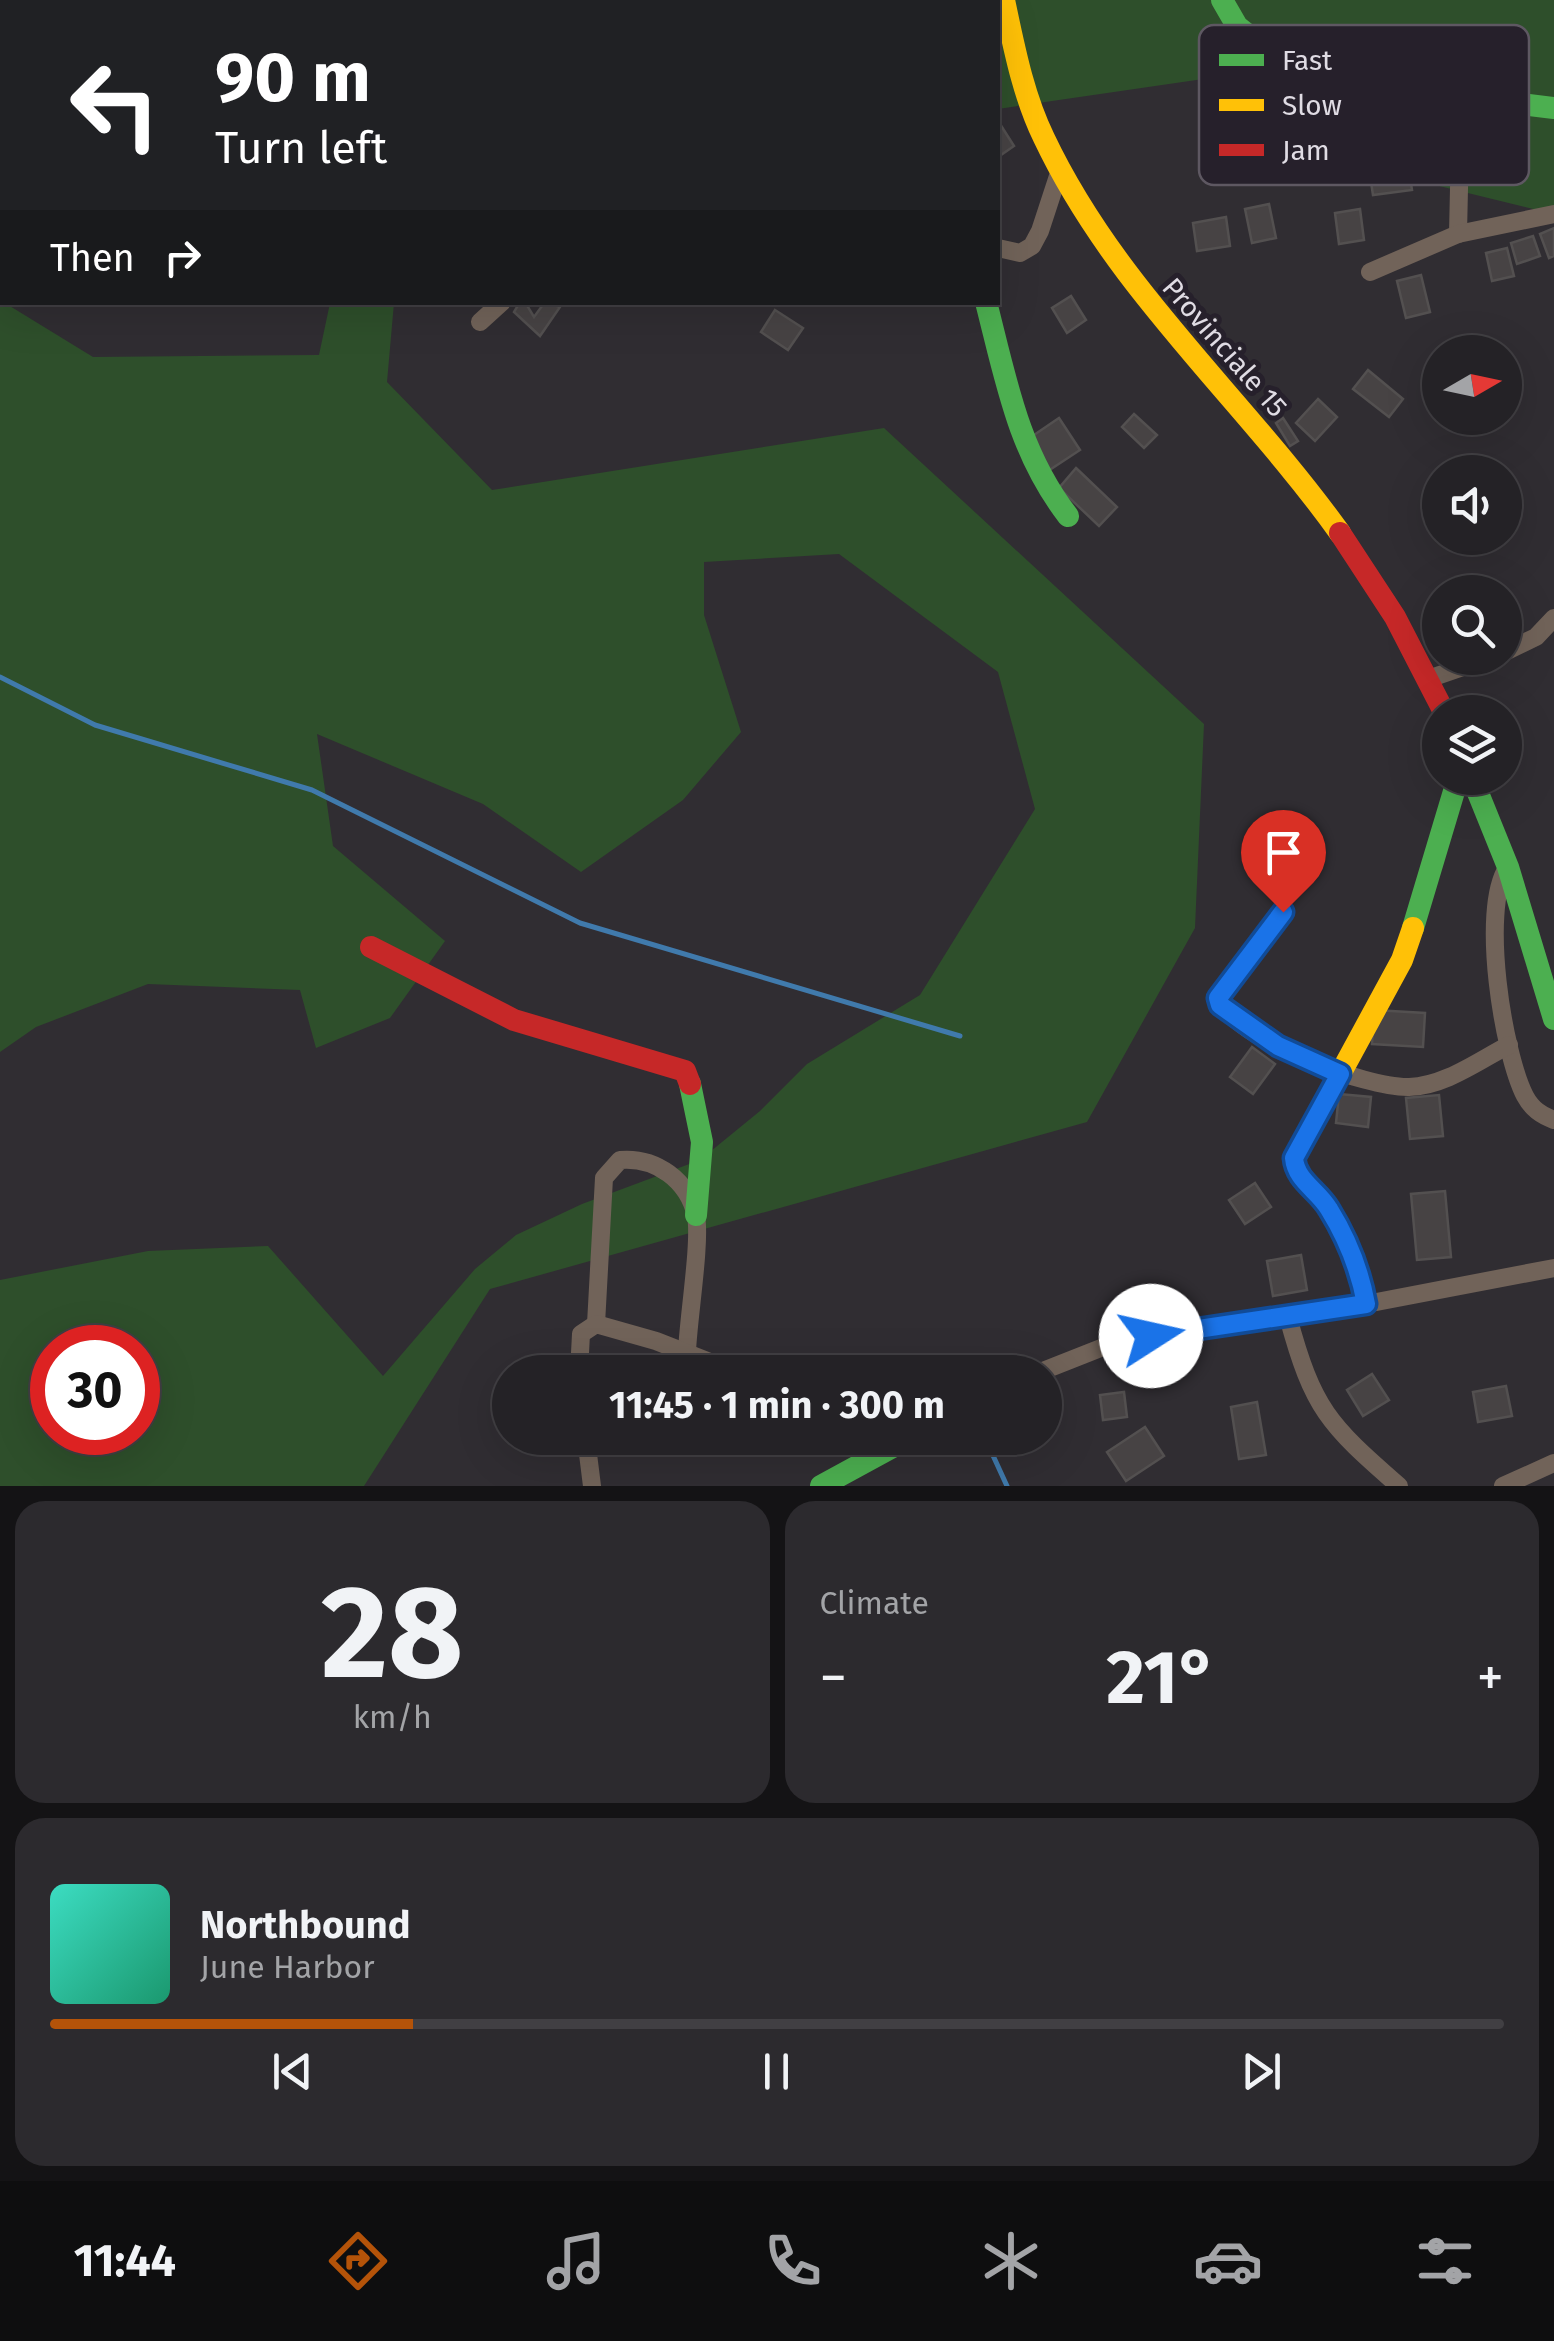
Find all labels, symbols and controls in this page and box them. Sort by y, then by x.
legend [1199,25,1529,185]
text: 90 m [215,36,371,120]
icon: left [50,40,180,170]
text: Fast [1282,44,1333,77]
text: Slow [1282,89,1342,122]
text: Turn left [215,121,387,175]
text: Jam [1282,134,1330,167]
icon: right [155,230,210,285]
text: Then [50,235,135,281]
street label: Provinciale 15 [1155,271,1294,423]
north arrow [1422,335,1522,435]
map controls [1422,335,1522,795]
button: sound [1422,455,1522,555]
button: search [1422,575,1522,675]
button: layers [1422,695,1522,795]
pin [1241,810,1326,913]
icon: arrive [1256,825,1311,880]
position arrow [1099,1284,1203,1388]
speed limit sign: 30 [30,1325,160,1455]
text: 11:45 · 1 min · 300 m [609,1382,945,1428]
text: 28 [321,1555,464,1711]
text: Climate [820,1584,929,1622]
text: 21° [1106,1633,1217,1723]
text: − [820,1645,847,1711]
text: + [1477,1645,1504,1711]
text: km/h [353,1698,432,1736]
text: Northbound [200,1902,411,1948]
text: June Harbor [200,1948,375,1986]
icon: previous [265,2044,320,2099]
icon: pause [749,2044,804,2099]
icon: next [1234,2044,1289,2099]
icon: directions [323,2226,393,2296]
icon: music [541,2226,611,2296]
icon: phone [758,2226,828,2296]
icon: climate [976,2226,1046,2296]
icon: car [1193,2226,1263,2296]
icon: filters [1410,2226,1480,2296]
text: 11:44 [74,2234,176,2288]

